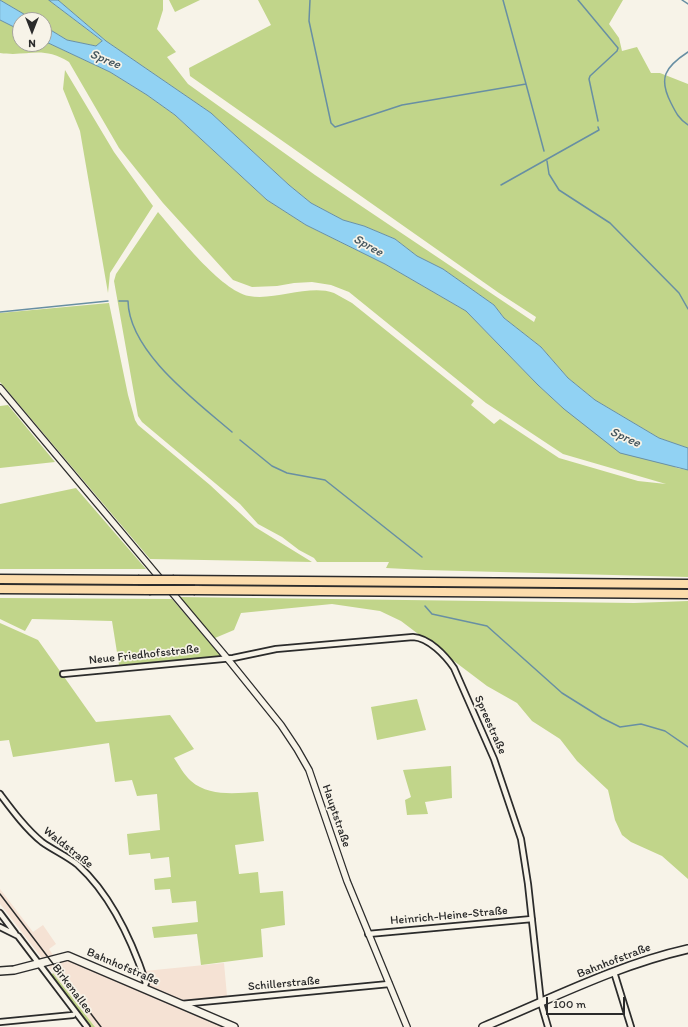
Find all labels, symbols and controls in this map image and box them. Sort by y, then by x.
north arrow [12,12,52,52]
text: N [28,37,36,50]
water label: Spree [87,47,123,73]
water label: Spree [350,232,386,260]
water label: Spree [607,424,643,452]
street label: Neue Friedhofsstraße [88,642,200,668]
street label: Spreestraße [471,693,509,757]
street label: Hauptstraße [318,783,354,849]
street label: Waldstraße [40,824,96,872]
street label: Heinrich-Heine-Straße [390,904,508,928]
street label: Bahnhofstraße [575,940,653,982]
street label: Bahnhofstraße [84,945,162,989]
street label: Birkenallee [49,961,95,1017]
street label: Schillerstraße [247,974,321,994]
scale bar [548,989,627,1015]
text: 100 m [553,997,586,1011]

